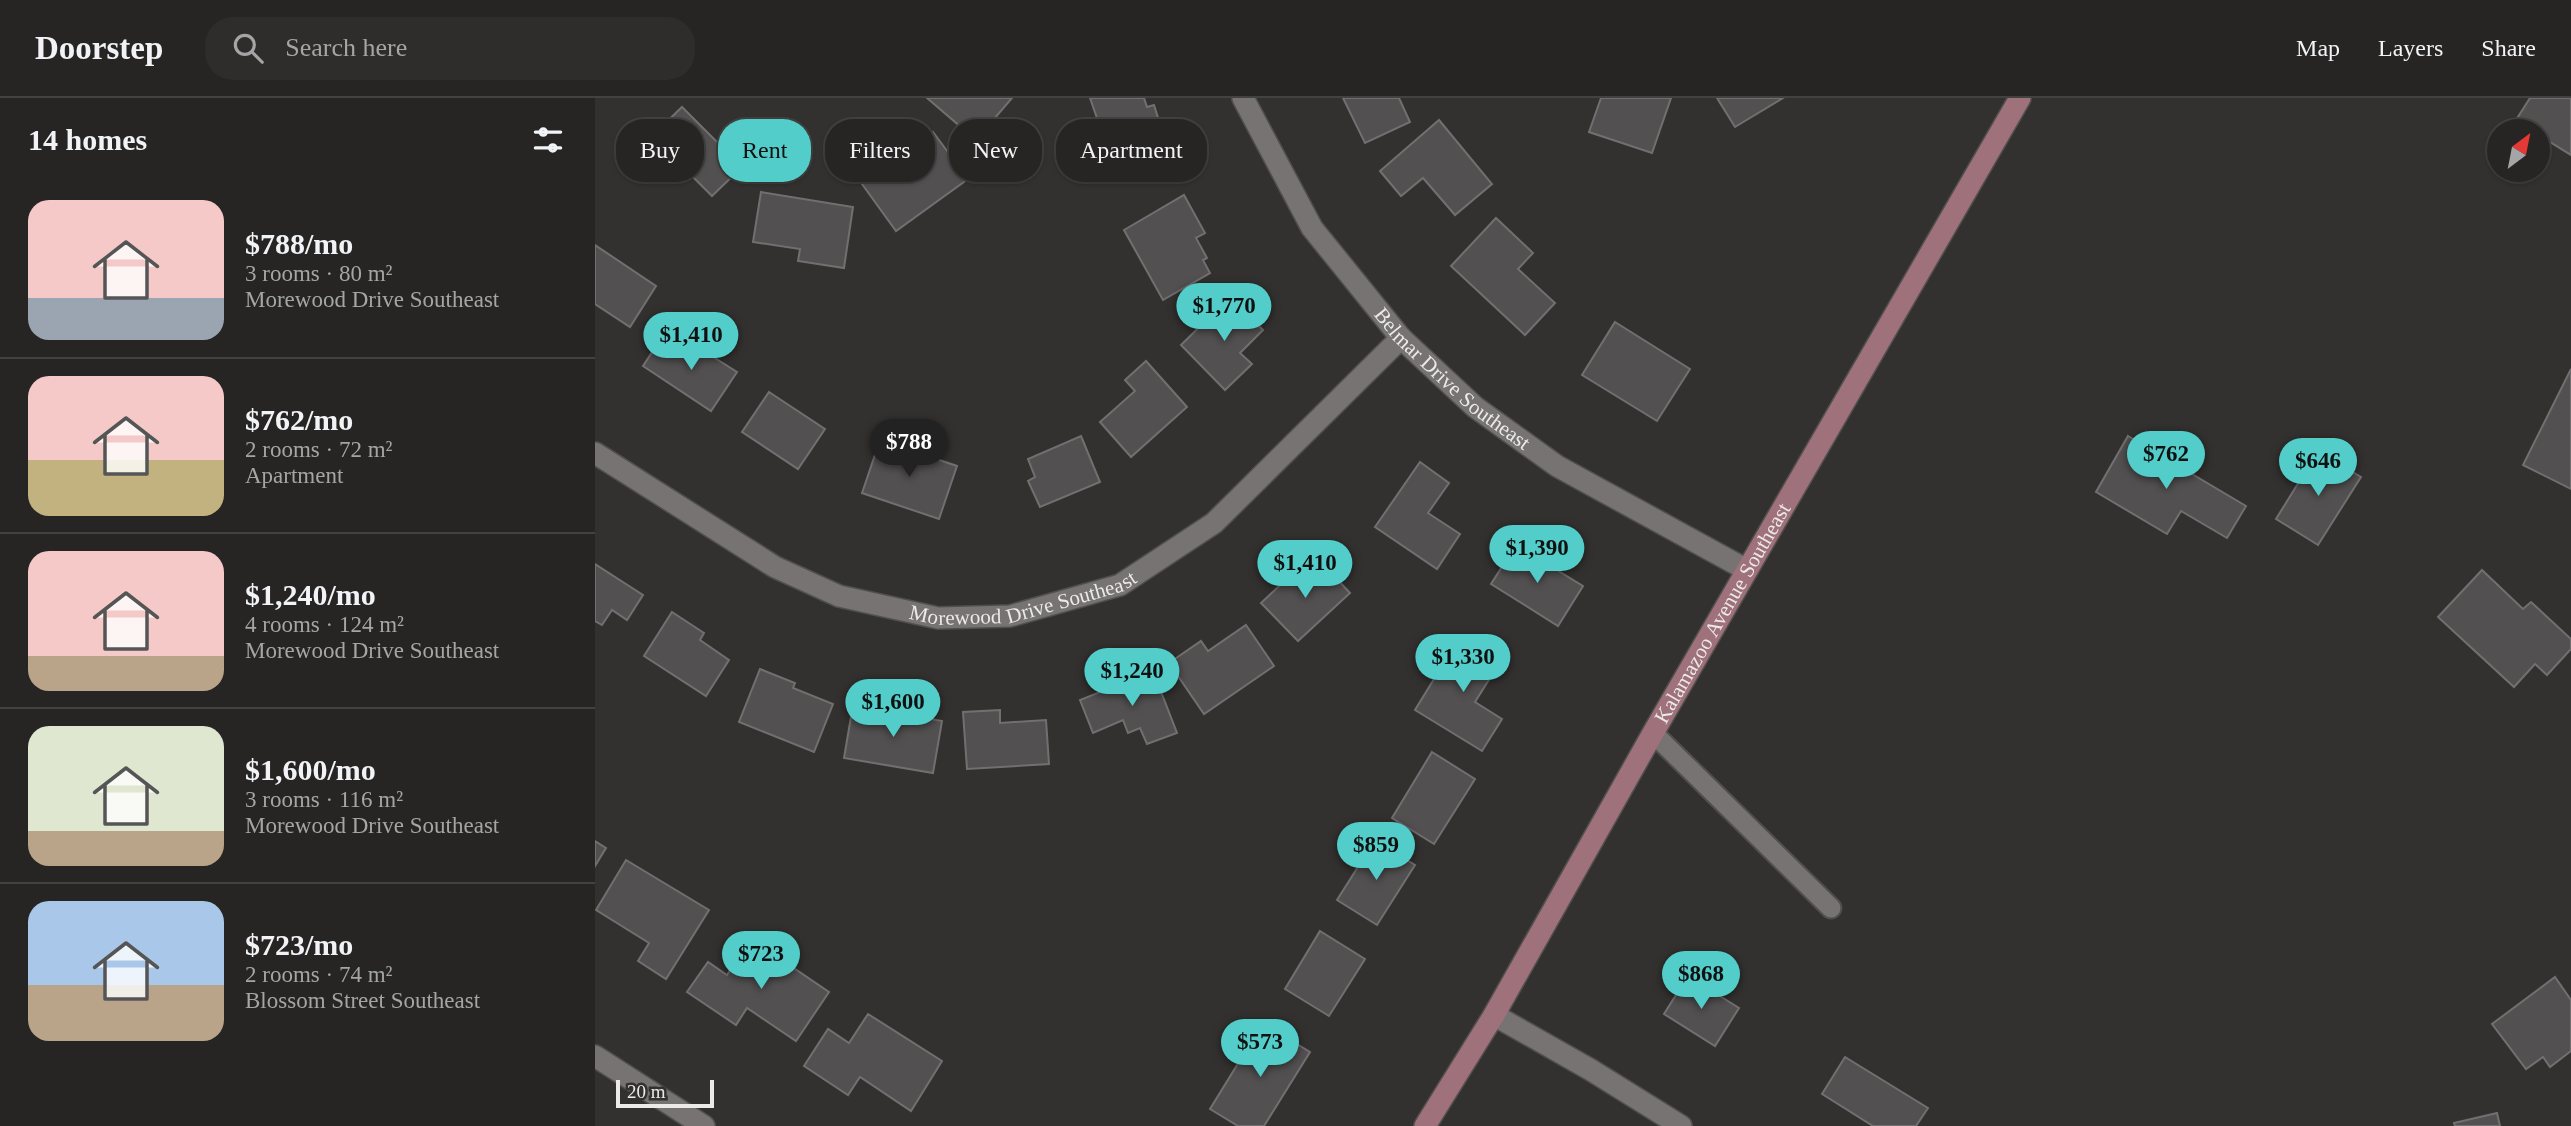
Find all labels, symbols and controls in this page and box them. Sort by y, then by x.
search box [205,17,695,80]
icon: search [229,29,267,67]
text: Doorstep [35,30,163,66]
text: Search here [285,33,407,62]
text: Map [2296,35,2340,61]
text: Layers [2378,35,2443,61]
text: Share [2481,35,2536,61]
chip: Buy [616,119,704,182]
chip: Rent [718,119,811,182]
chip: Filters [825,119,935,182]
chip: New [949,119,1042,182]
chip: Apartment [1056,119,1207,182]
north arrow [2487,119,2550,182]
map controls [2487,119,2550,182]
icon: filters [529,121,567,159]
text: 14 homes [28,123,147,156]
text: $788/mo [245,227,353,260]
icon: home [84,228,168,312]
text: 3 rooms · 80 m² [245,261,392,286]
pin: $1,770 [1167,284,1281,343]
text: Morewood Drive Southeast [245,287,499,312]
text: $1,770 [1192,293,1256,318]
street label: Belmar Drive Southeast [1369,303,1535,455]
pin: $1,410 [634,313,748,372]
text: $1,410 [659,322,723,347]
text: $762/mo [245,403,353,436]
icon: home [84,404,168,488]
pin: $788 [868,420,950,479]
text: $788 [886,429,932,454]
pin: $762 [2125,432,2207,491]
text: 2 rooms · 72 m² [245,437,392,462]
pin: $646 [2277,438,2359,498]
text: $762 [2143,441,2189,466]
text: $646 [2295,448,2341,473]
text: Apartment [245,463,343,488]
street label: Kalamazoo Avenue Southeast [1649,498,1795,727]
pin: $1,390 [1480,526,1594,585]
text: $1,390 [1505,535,1569,560]
pin: $1,410 [1248,540,1362,600]
text: $1,410 [1273,550,1337,575]
street label: Morewood Drive Southeast [907,565,1141,630]
text: $1,240/mo [245,578,376,611]
icon: home [84,579,168,663]
text: 4 rooms · 124 m² [245,612,404,637]
pin: $1,330 [1406,634,1520,694]
text: Morewood Drive Southeast [245,638,499,663]
text: $1,330 [1431,644,1495,669]
pin: $1,240 [1075,648,1189,708]
text: $1,240 [1100,658,1164,683]
pin: $1,600 [836,680,950,739]
text: $1,600 [861,689,925,714]
text: $1,600/mo [245,753,376,786]
icon: home [84,754,168,838]
text: 3 rooms · 116 m² [245,787,403,812]
text: Morewood Drive Southeast [245,813,499,838]
pin: $859 [1335,822,1417,882]
text: $859 [1353,832,1399,857]
text: $723/mo [245,928,353,961]
icon: home [84,929,168,1013]
pin: $723 [720,932,802,991]
text: $723 [738,941,784,966]
pin: $868 [1660,951,1742,1011]
text: $868 [1678,961,1724,986]
text: 2 rooms · 74 m² [245,962,392,987]
text: Blossom Street Southeast [245,988,480,1013]
pin: $573 [1219,1020,1301,1079]
text: $573 [1237,1029,1283,1054]
scale bar [616,1077,714,1109]
text: 20 m [627,1081,666,1102]

